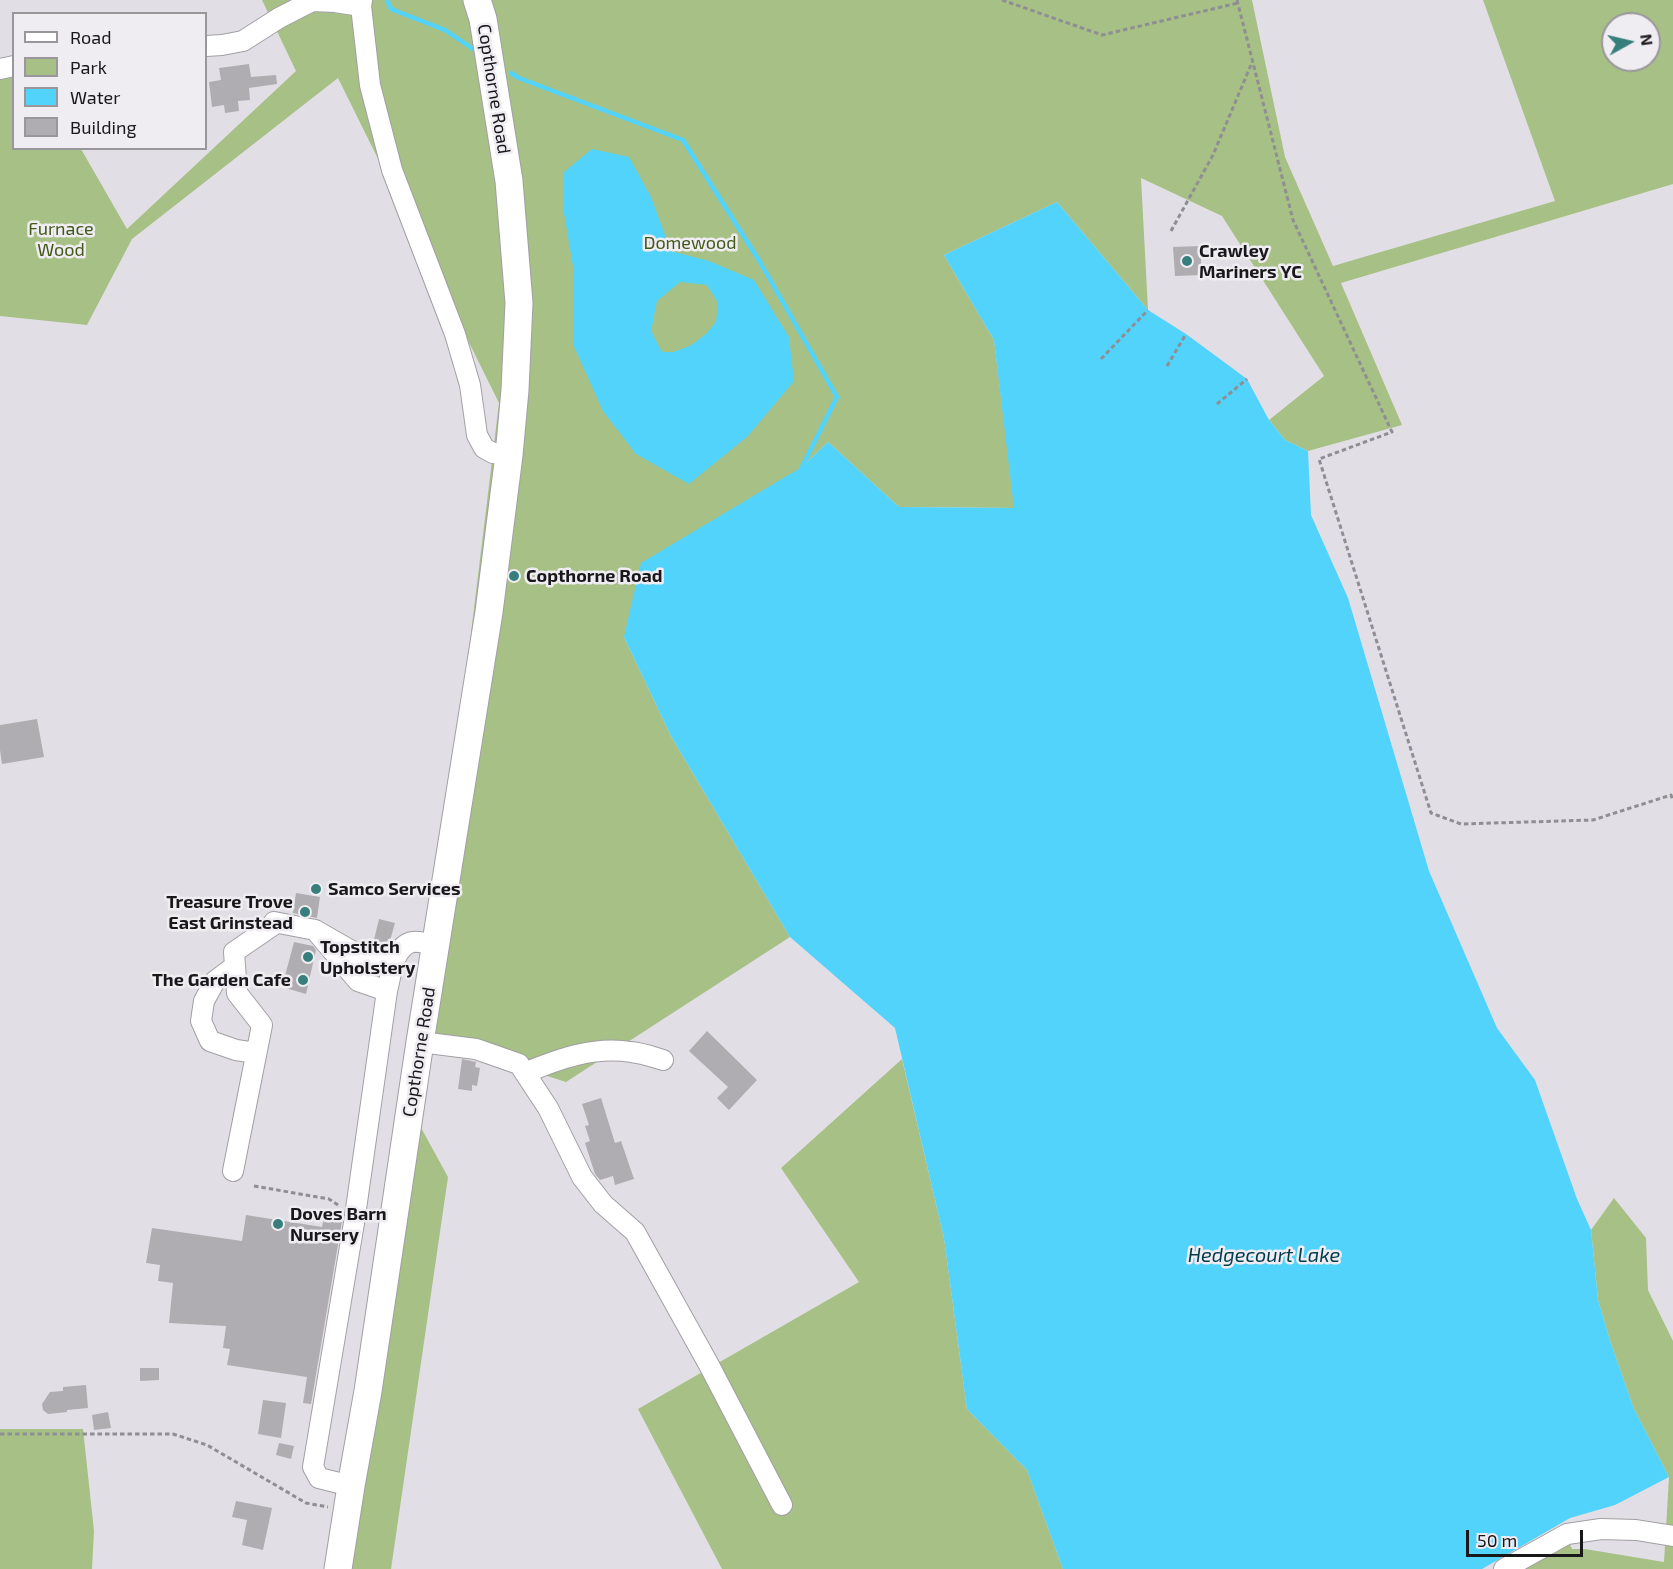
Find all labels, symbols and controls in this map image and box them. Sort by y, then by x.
legend [12,12,207,150]
north arrow [1601,12,1661,72]
street label: Copthorne Road [473,22,515,156]
text: Road [70,26,111,48]
text: N [1637,33,1658,47]
text: Park [70,56,107,78]
text: Water [70,86,120,108]
text: Building [70,116,137,138]
park label: Furnace Wood [28,218,94,260]
park label: Domewood [643,232,737,254]
place label: Crawley Mariners YC [1199,240,1302,282]
marker: Crawley Mariners YC [1180,254,1194,268]
place label: Copthorne Road [526,565,663,587]
marker: Copthorne Road [507,569,521,583]
place label: Samco Services [328,878,461,900]
marker: Samco Services [309,882,323,896]
place label: Treasure Trove East Grinstead [166,891,293,934]
marker: Treasure Trove East Grinstead [298,905,312,919]
place label: Topstitch Upholstery [320,936,415,978]
marker: Topstitch Upholstery [301,950,315,964]
place label: The Garden Cafe [152,969,291,991]
marker: The Garden Cafe [296,973,310,987]
street label: Copthorne Road [398,985,440,1119]
place label: Doves Barn Nursery [290,1203,387,1246]
marker: Doves Barn Nursery [271,1217,285,1231]
water label: Hedgecourt Lake [1188,1243,1340,1267]
scale bar [1469,1518,1586,1556]
text: 50 m [1477,1529,1517,1551]

